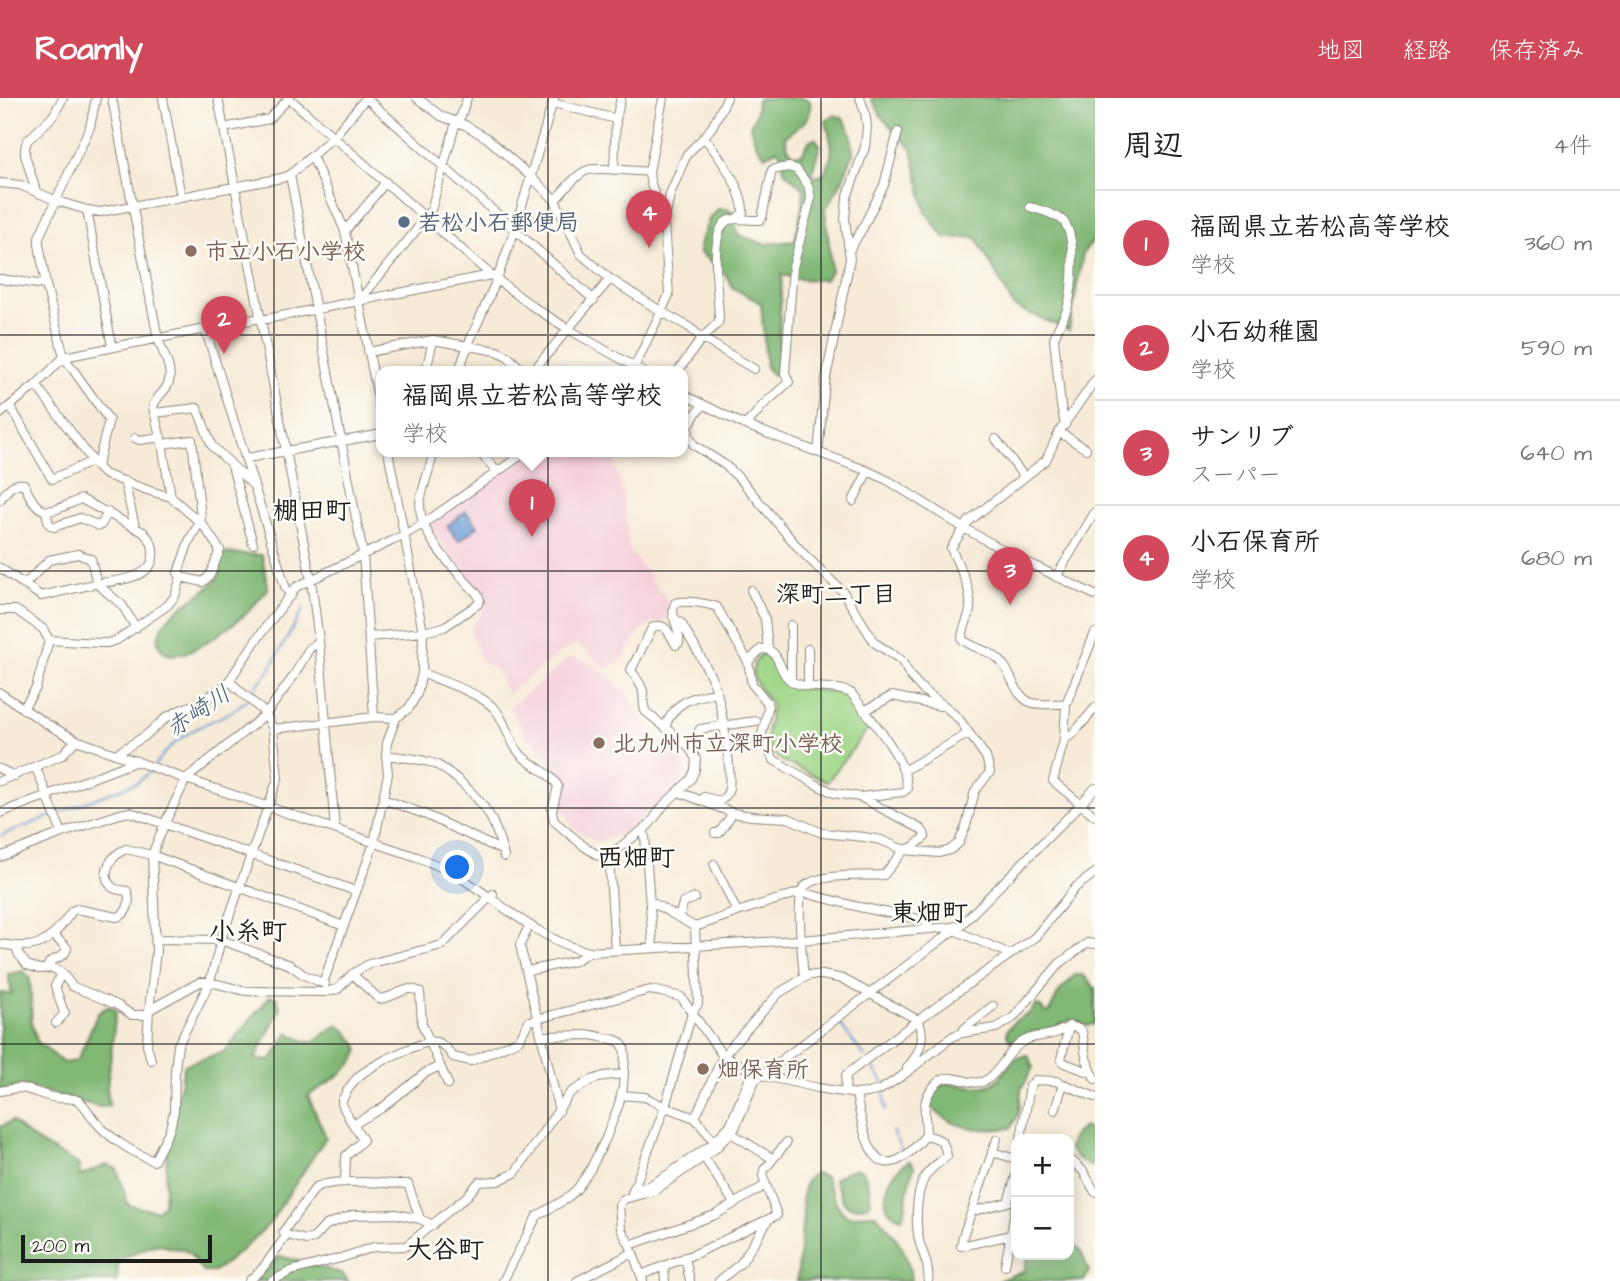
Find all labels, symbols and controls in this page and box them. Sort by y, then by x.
text: Roamly [35,26,143,72]
text: 地図 [1317,34,1365,68]
text: 経路 [1403,34,1451,68]
text: 保存済み [1489,34,1585,68]
text: 周辺 [1123,125,1183,167]
text: 4件 [1553,130,1592,162]
pin: 4 [626,190,672,248]
place label: 若松小石郵便局 [418,207,579,239]
text: 福岡県立若松高等学校 [1190,209,1450,245]
marker: 若松小石郵便局 [396,214,412,230]
text: 1 [1145,227,1147,259]
text: 360 m [1524,227,1592,259]
place label: 市立小石小学校 [205,236,366,268]
marker: 市立小石小学校 [183,243,199,259]
text: 学校 [1190,249,1236,281]
pin: 2 [201,296,247,354]
text: 小石幼稚園 [1190,314,1320,350]
text: 2 [1139,332,1153,364]
text: 590 m [1521,332,1592,364]
text: 学校 [1190,354,1236,386]
popup [376,366,688,457]
text: 福岡県立若松高等学校 [402,378,662,414]
text: 学校 [402,418,448,450]
text: サンリブ [1190,419,1294,455]
text: 3 [1140,437,1152,469]
text: 640 m [1520,437,1592,469]
text: スーパー [1190,459,1281,491]
pin: 1 [509,479,555,537]
district label: 棚田町 [273,493,351,529]
text: 小石保育所 [1190,524,1320,560]
text: 4 [1138,542,1154,574]
text: 680 m [1521,542,1592,574]
pin: 3 [987,547,1033,605]
text: 学校 [1190,564,1236,596]
district label: 深町二丁目 [776,578,896,612]
water label: 赤崎川 [159,678,238,746]
place label: 北九州市立深町小学校 [613,728,843,760]
marker: 北九州市立深町小学校 [591,735,607,751]
district label: 西畑町 [597,840,675,876]
your location [440,850,474,884]
district label: 東畑町 [890,895,968,931]
district label: 小糸町 [209,914,287,950]
place label: 畑保育所 [717,1054,809,1086]
marker: 畑保育所 [695,1061,711,1077]
map controls [1011,1134,1074,1260]
button: + [1011,1134,1074,1197]
button: − [1011,1197,1074,1260]
scale bar [21,1232,212,1264]
district label: 大谷町 [406,1232,484,1268]
text: 200 m [32,1233,89,1260]

